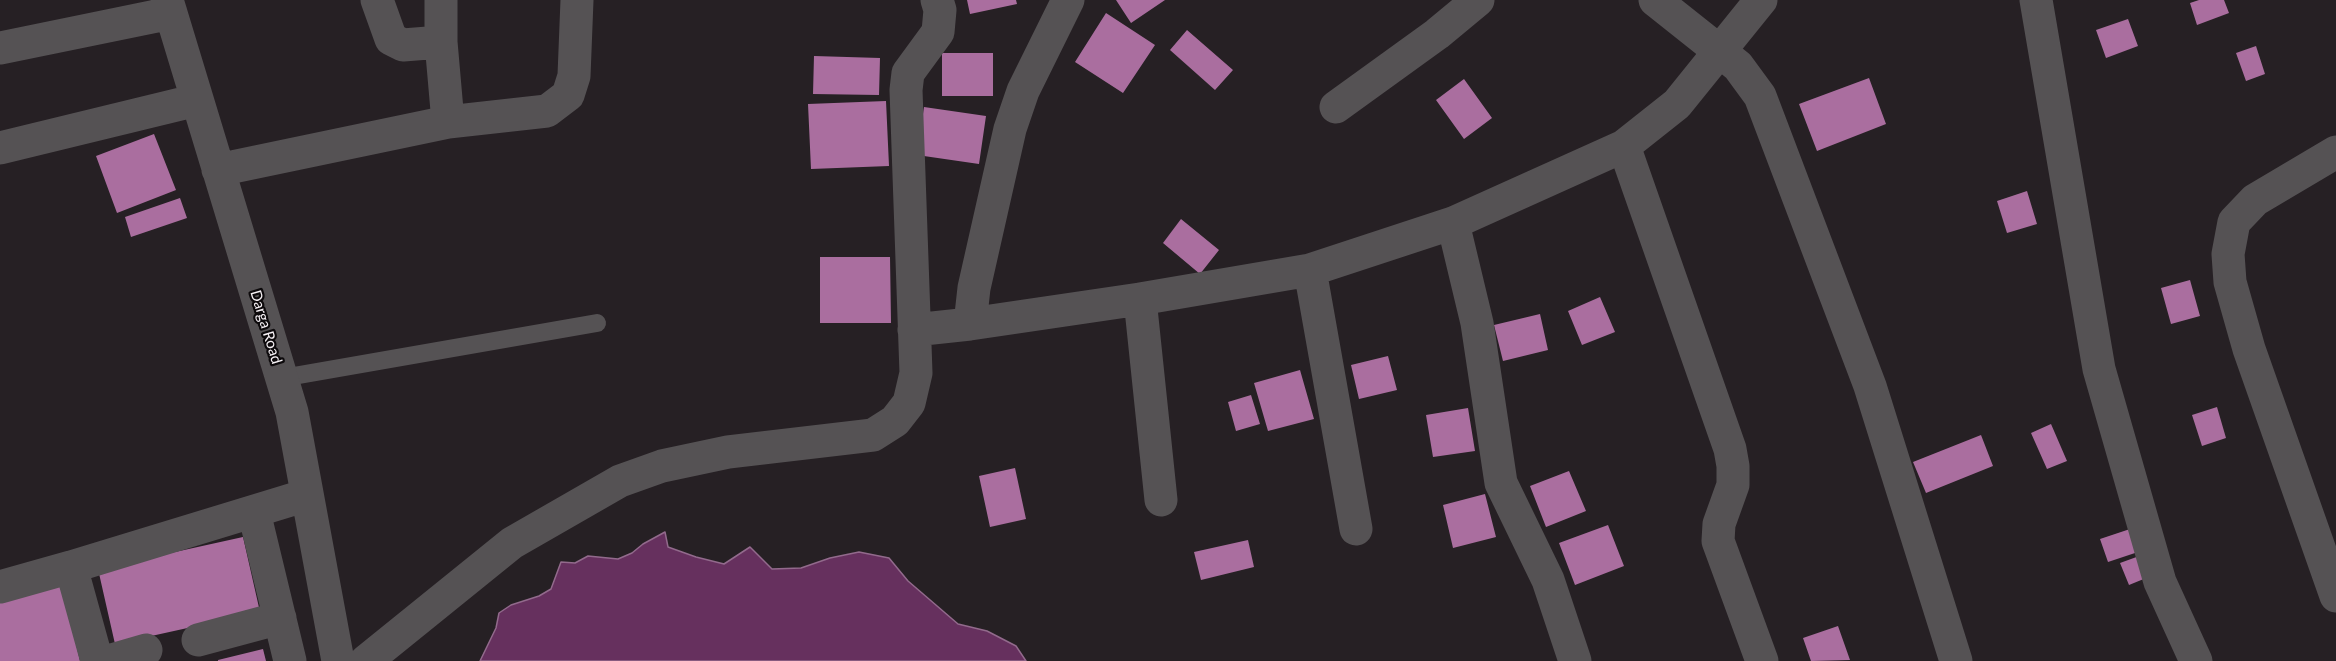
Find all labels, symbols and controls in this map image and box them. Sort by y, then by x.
street label: Darga Road [246,288,286,366]

